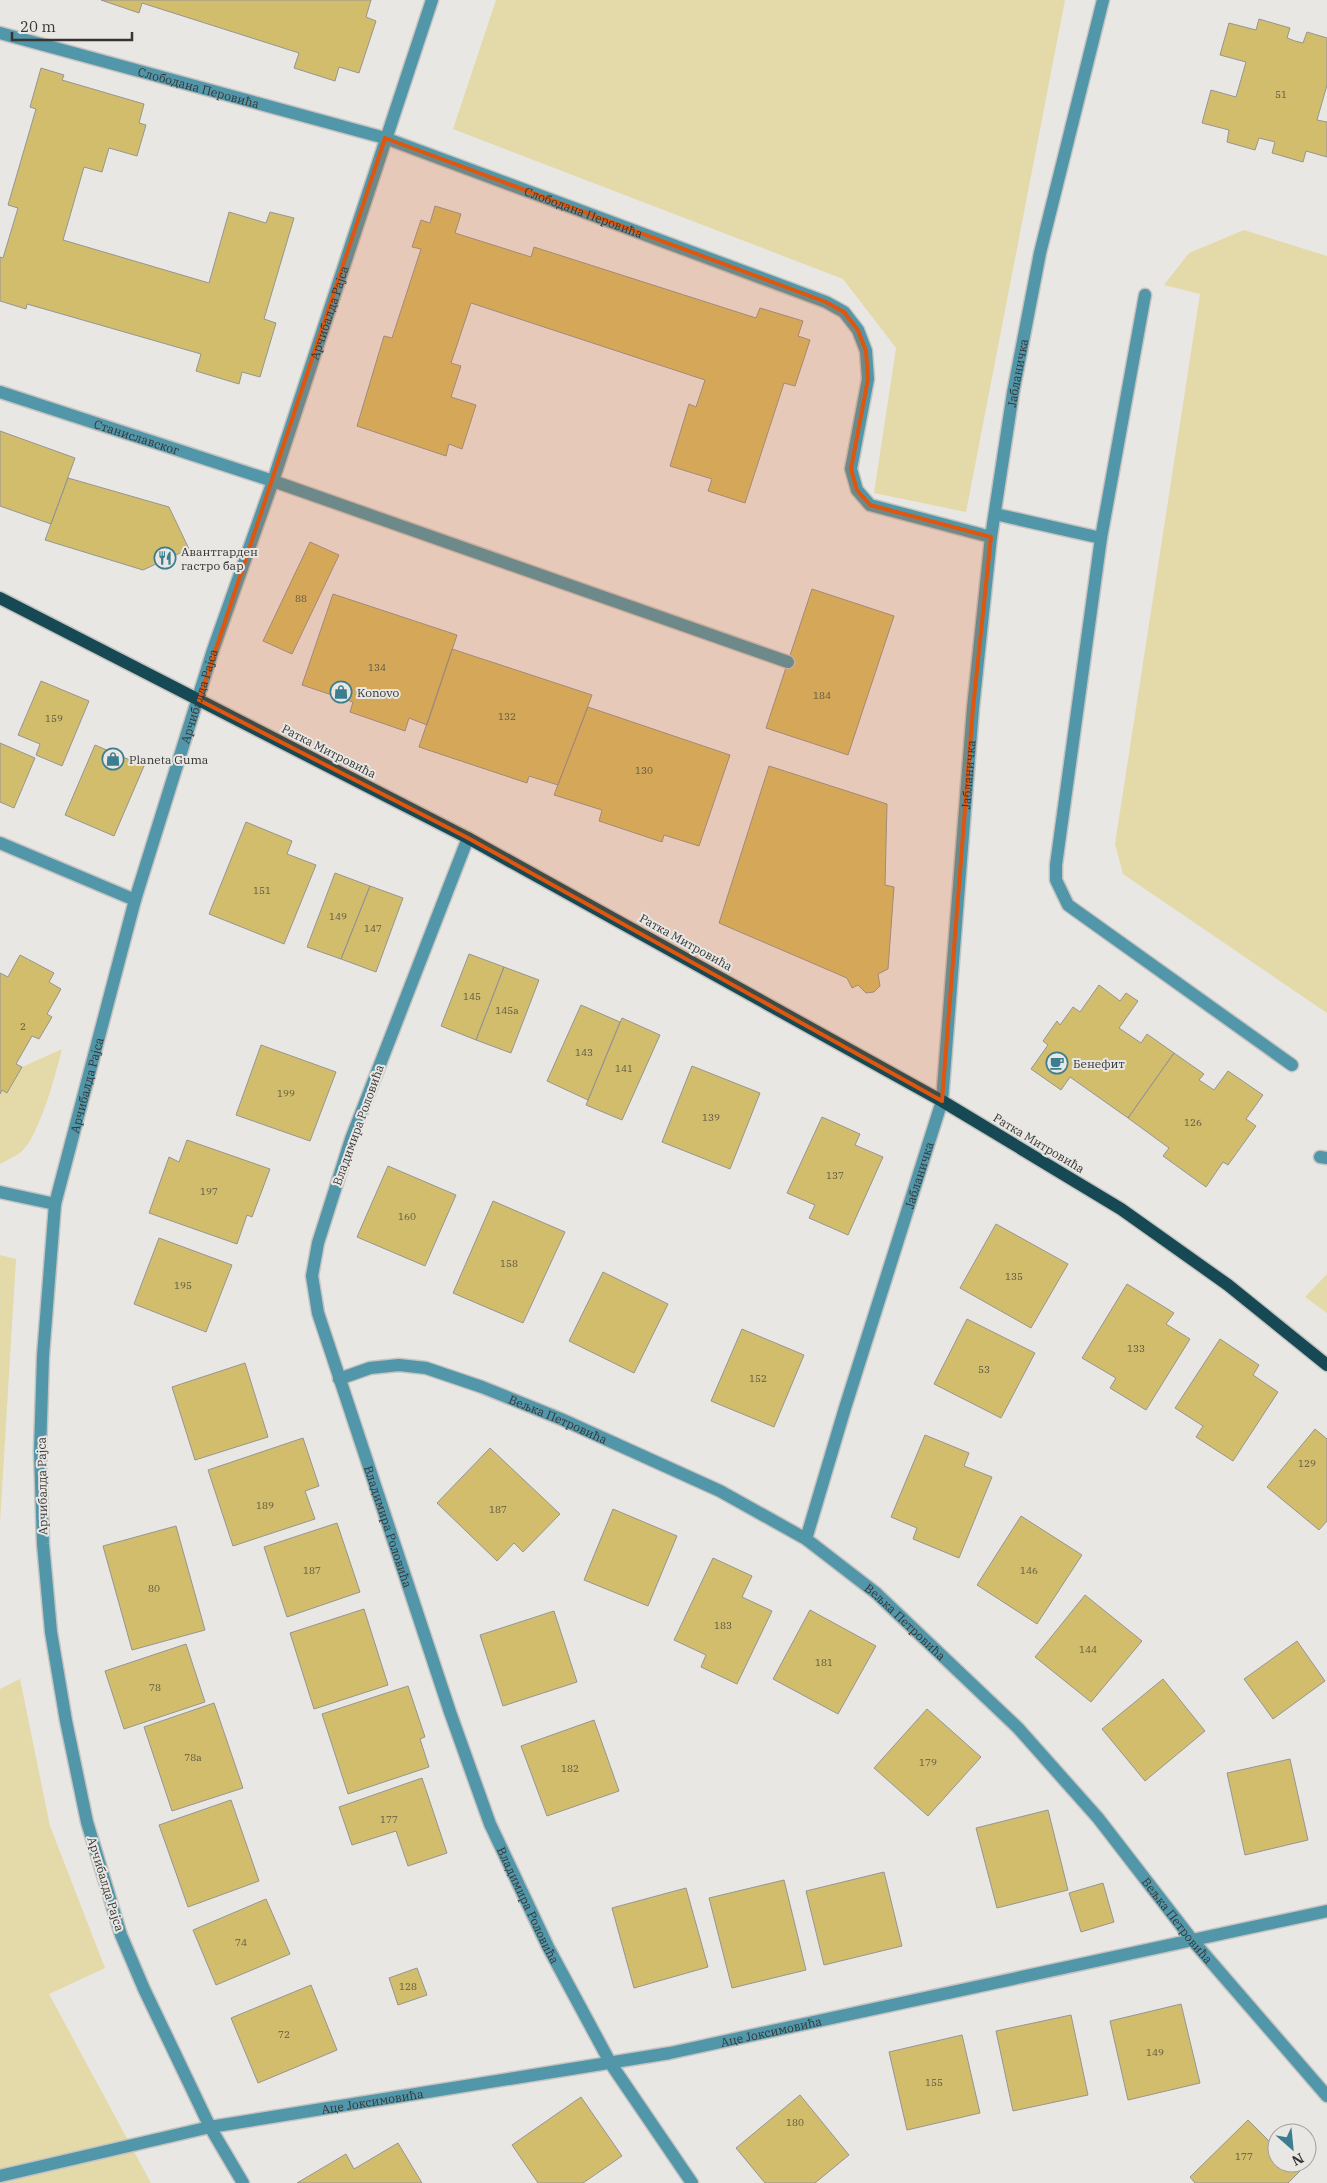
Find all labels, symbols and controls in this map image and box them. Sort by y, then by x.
scale bar [12,10,132,42]
text: 20 m [20,17,56,36]
street label: Слободана Перовића [136,64,261,111]
house number: 51 [1275,88,1287,101]
street label: Слободана Перовића [522,183,645,241]
street label: Арчибалда Рајса [306,263,351,362]
street label: Јабланичка [1003,337,1031,408]
street label: Станиславског [92,416,182,458]
place label: Авантгарден гастро бар [181,544,258,573]
restaurant icon: Авантгарден гастро бар [153,546,177,570]
house number: 88 [295,592,307,605]
street label: Арчибалда Рајса [177,646,221,745]
house number: 134 [368,661,386,674]
shop icon: Konovo [329,680,353,704]
place label: Konovo [357,685,400,700]
house number: 184 [813,689,831,702]
house number: 132 [498,710,516,723]
house number: 159 [45,712,63,725]
street label: Ратка Митровића [279,721,379,781]
street label: Јабланичка [958,739,978,810]
shop icon: Planeta Guma [101,747,125,771]
place label: Planeta Guma [129,752,209,767]
house number: 130 [635,764,653,777]
house number: 151 [253,884,271,897]
house number: 149 [329,910,347,923]
street label: Ратка Митровића [637,910,735,974]
house number: 147 [364,922,382,935]
house number: 145 [463,990,481,1003]
house number: 145a [495,1004,519,1017]
house number: 2 [20,1020,26,1033]
street label: Арчибалда Рајса [67,1035,106,1135]
house number: 143 [575,1046,593,1059]
cafe icon: Бенефит [1045,1051,1069,1075]
place label: Бенефит [1073,1056,1125,1071]
street label: Владимира Роловића [329,1062,387,1188]
house number: 141 [615,1062,633,1075]
house number: 199 [277,1087,295,1100]
street label: Ратка Митровића [991,1110,1088,1176]
house number: 139 [702,1111,720,1124]
house number: 126 [1184,1116,1202,1129]
street label: Јабланичка [901,1139,936,1210]
house number: 137 [826,1169,844,1182]
house number: 197 [200,1185,218,1198]
house number: 160 [398,1210,416,1223]
house number: 158 [500,1257,518,1270]
house number: 135 [1005,1270,1023,1283]
house number: 195 [174,1279,192,1292]
house number: 133 [1127,1342,1145,1355]
house number: 53 [978,1363,990,1376]
house number: 152 [749,1372,767,1385]
street label: Вељка Петровића [507,1391,610,1447]
street label: Арчибалда Рајса [34,1436,50,1535]
house number: 129 [1298,1457,1316,1470]
street label: Владимира Роловића [361,1464,416,1590]
house number: 189 [256,1499,274,1512]
house number: 187 [489,1503,507,1516]
house number: 187 [303,1564,321,1577]
house number: 146 [1020,1564,1038,1577]
street label: Вељка Петровића [862,1580,949,1663]
house number: 80 [148,1582,160,1595]
house number: 183 [714,1619,732,1632]
house number: 144 [1079,1643,1097,1656]
house number: 181 [815,1656,833,1669]
house number: 78 [149,1681,161,1694]
house number: 78a [184,1751,202,1764]
house number: 179 [919,1756,937,1769]
house number: 182 [561,1762,579,1775]
house number: 177 [380,1813,398,1826]
street label: Арчибалда Рајса [84,1835,128,1934]
street label: Владимира Роловића [494,1844,563,1966]
street label: Вељка Петровића [1139,1874,1217,1967]
house number: 74 [235,1936,247,1949]
house number: 128 [399,1980,417,1993]
street label: Аце Јоксимовића [719,2013,823,2049]
house number: 72 [278,2028,290,2041]
house number: 149 [1146,2046,1164,2059]
house number: 155 [925,2076,943,2089]
street label: Аце Јоксимовића [320,2085,425,2116]
house number: 180 [786,2116,804,2129]
north arrow [1267,2123,1317,2173]
text: N [1289,2149,1307,2170]
house number: 177 [1235,2150,1253,2163]

